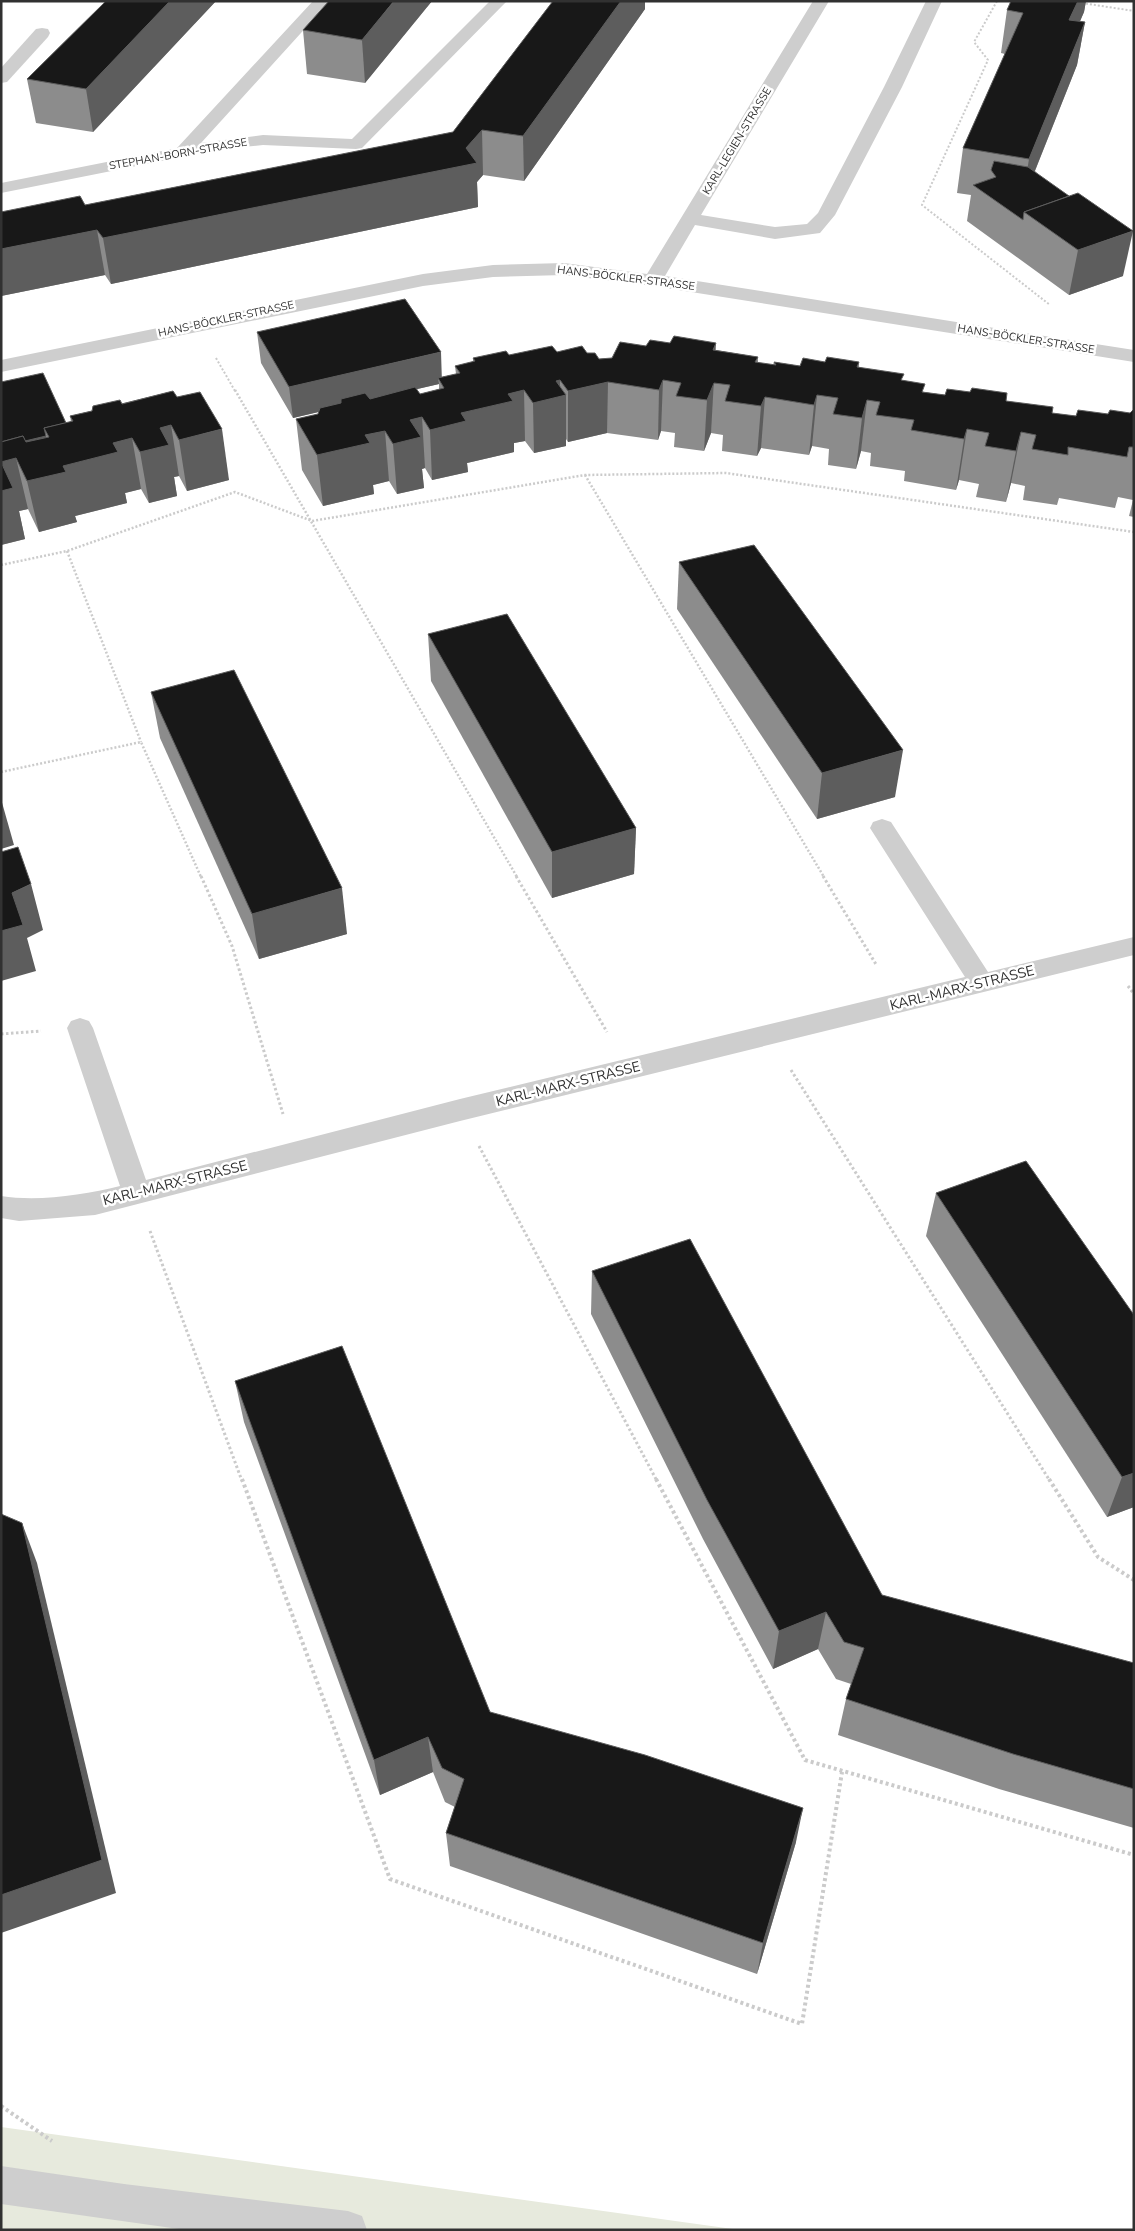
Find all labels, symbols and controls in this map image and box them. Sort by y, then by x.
street label: KARL-LEGIEN-STRASSE [699,85,775,197]
street label: STEPHAN-BORN-STRASSE [108,134,248,174]
street label: HANS-BÖCKLER-STRASSE [556,262,696,294]
street label: HANS-BÖCKLER-STRASSE [157,297,295,341]
street label: HANS-BÖCKLER-STRASSE [956,321,1096,357]
street label: KARL-MARX-STRASSE [888,961,1036,1015]
street label: KARL-MARX-STRASSE [494,1057,642,1111]
street label: KARL-MARX-STRASSE [101,1156,249,1210]

